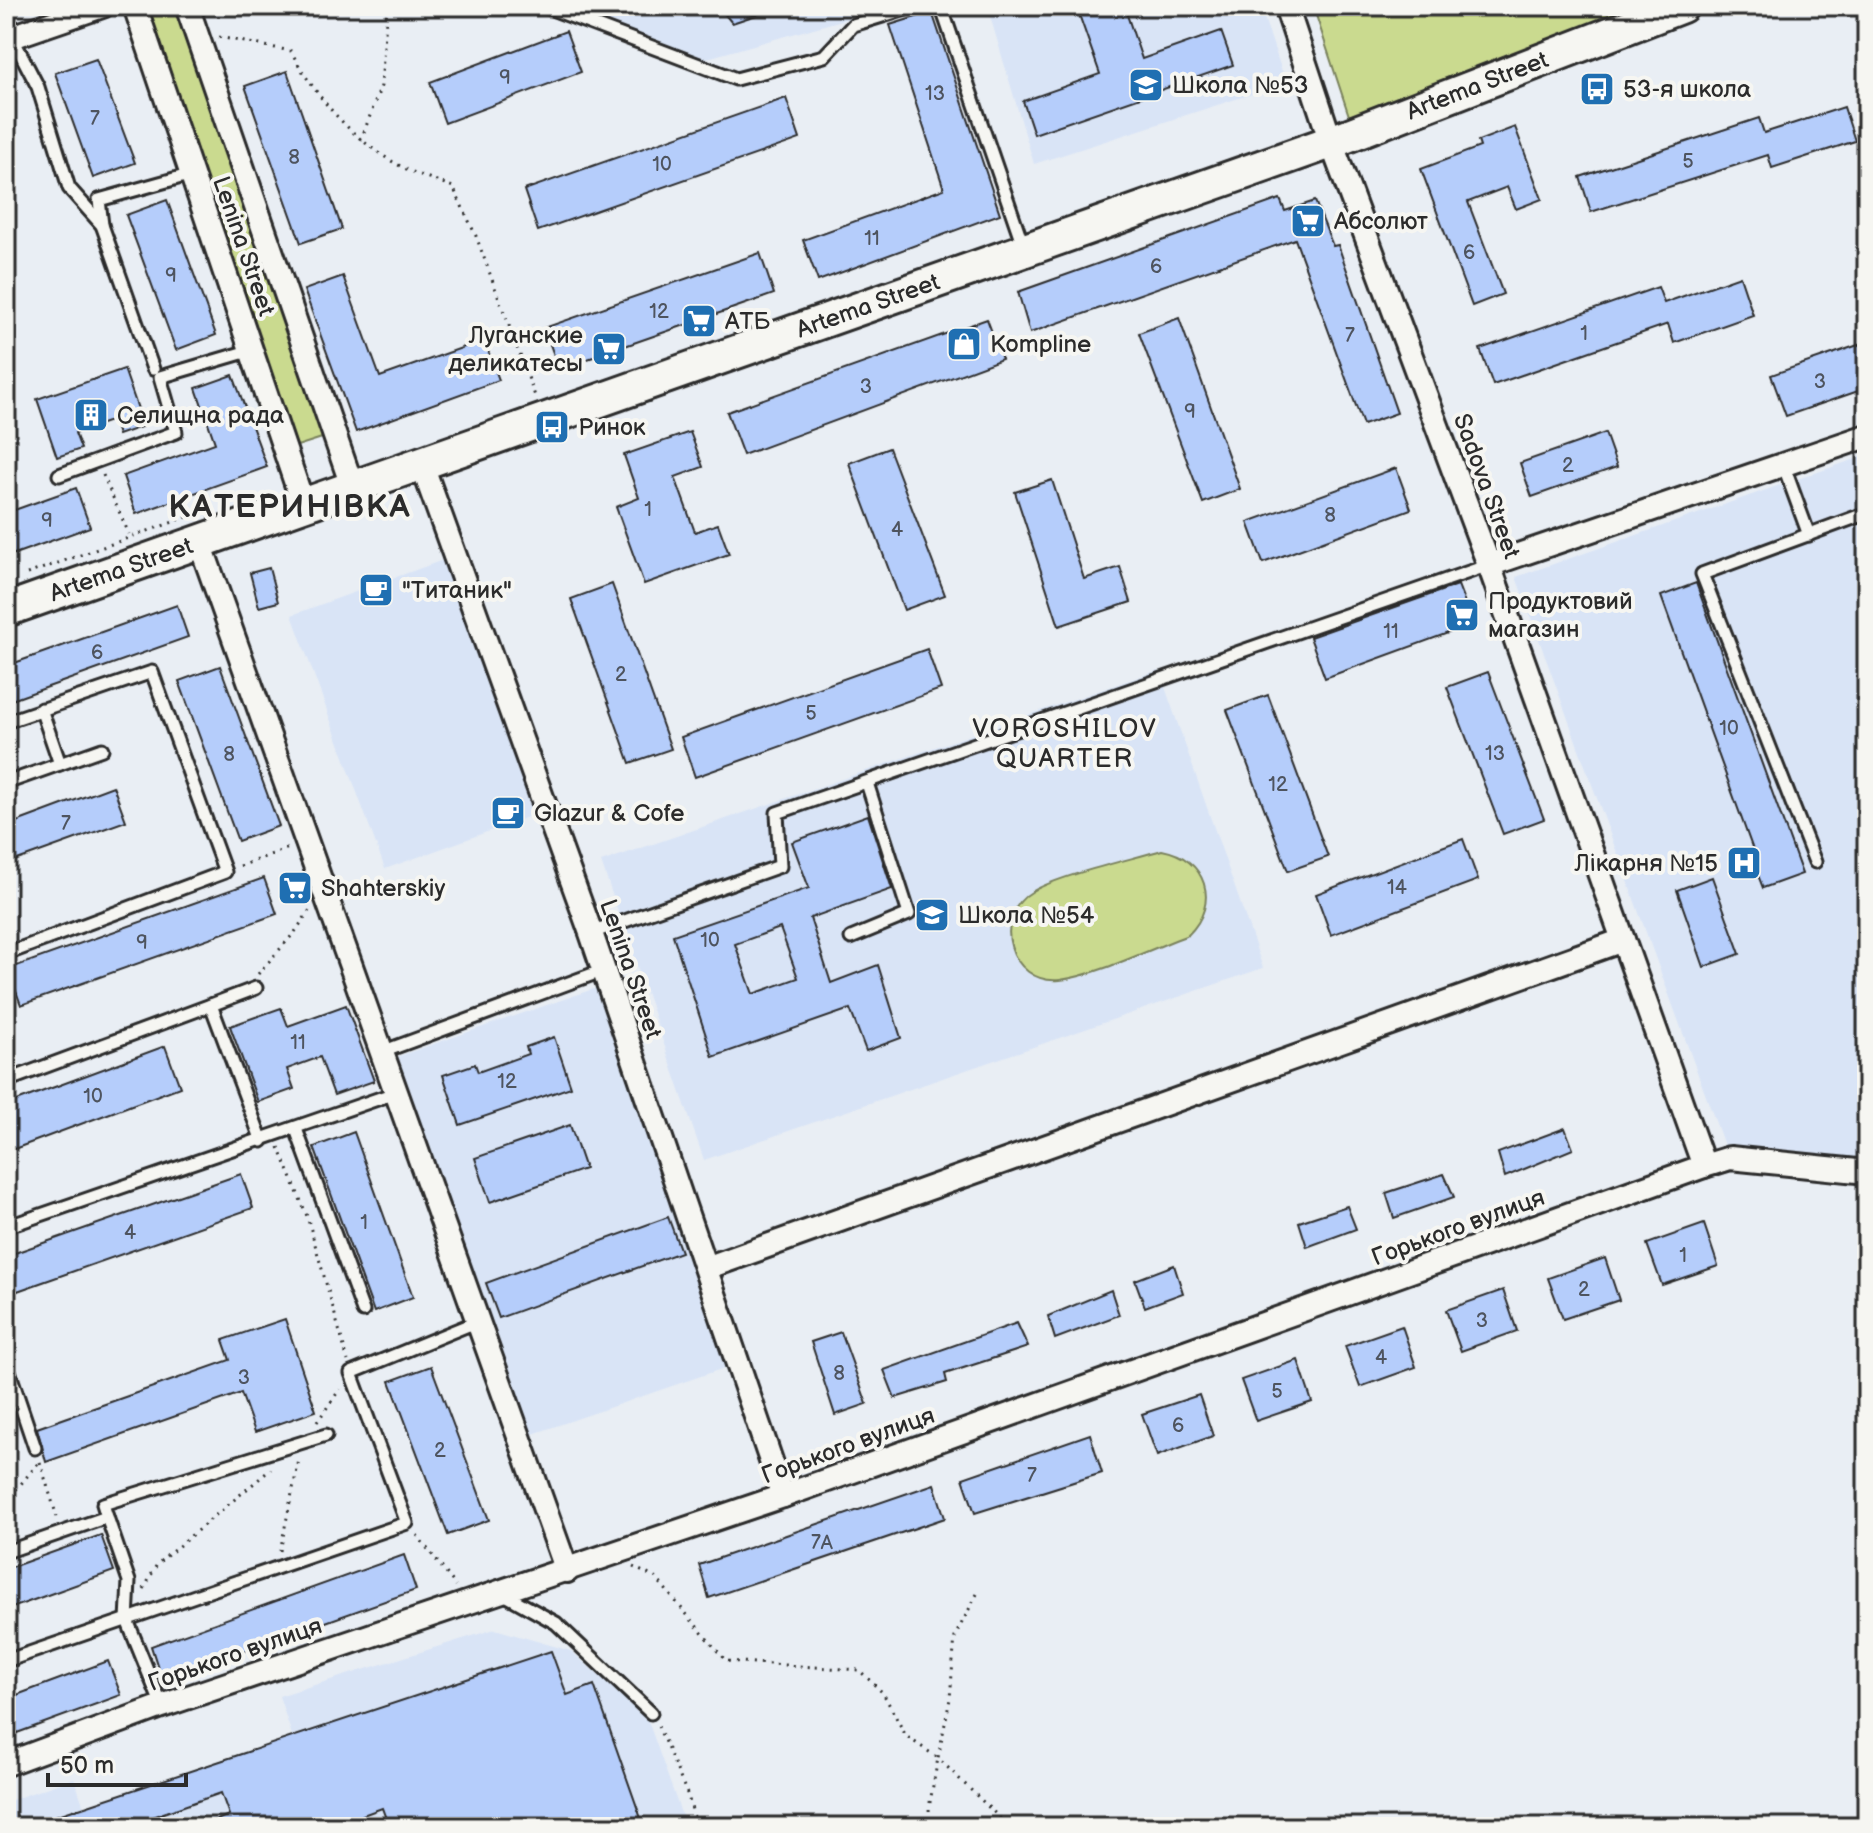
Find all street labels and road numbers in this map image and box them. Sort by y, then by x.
street label: Artema Street [1402,45,1553,126]
street label: Lenina Street [206,173,281,320]
street label: Artema Street [792,267,944,345]
street label: Sadova Street [1447,410,1526,563]
street label: Artema Street [46,531,197,608]
street label: Lenina Street [593,896,668,1043]
street label: Горького вулиця [1368,1183,1549,1272]
street label: Горького вулиця [758,1401,939,1490]
street label: Горького вулиця [144,1611,326,1698]

